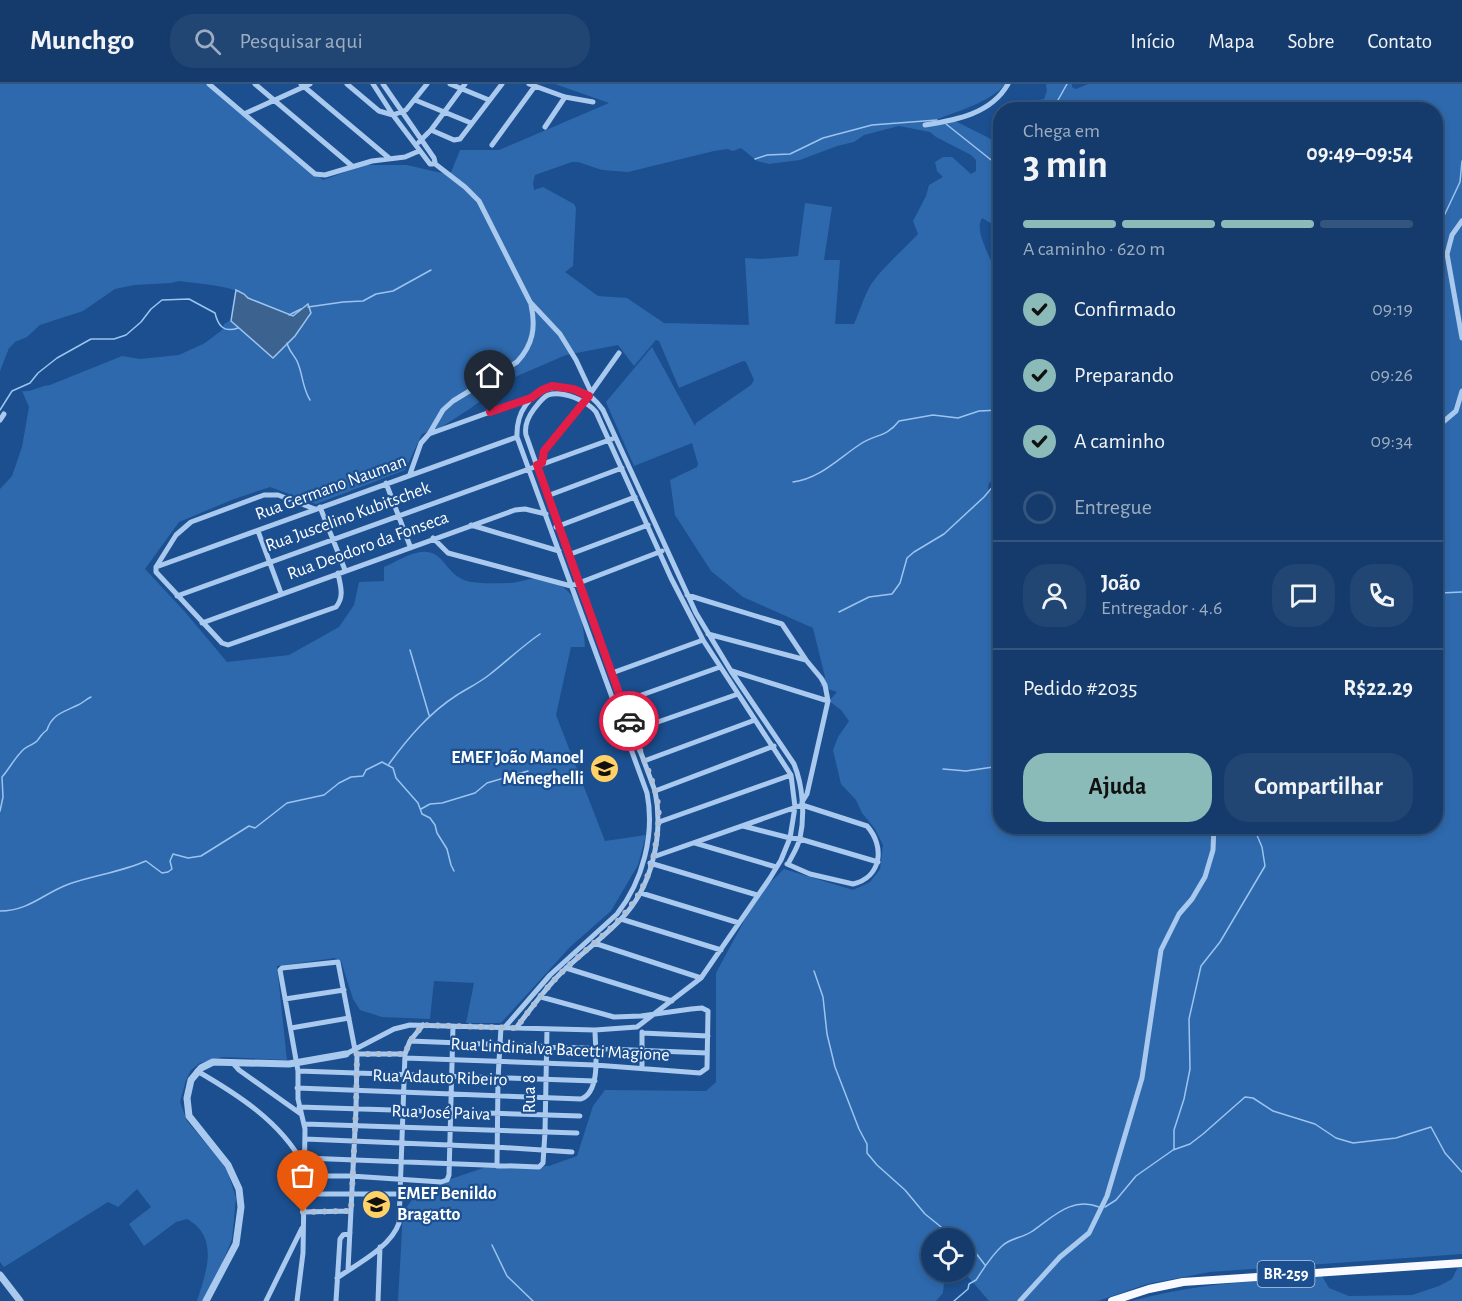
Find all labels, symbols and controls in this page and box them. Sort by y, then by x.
search box [170,14,590,68]
icon: search [191,25,224,58]
text: Munchgo [30,27,134,55]
text: Pesquisar aqui [239,30,363,52]
text: Início [1130,31,1175,52]
text: Mapa [1208,31,1255,52]
text: Sobre [1288,31,1334,52]
text: Contato [1367,31,1432,52]
text: Chega em [1023,121,1100,141]
text: 09:49–09:54 [1306,142,1413,164]
text: 3 min [1023,146,1108,185]
text: A caminho · 620 m [1023,239,1165,259]
icon: check [1023,293,1056,326]
text: Confirmado [1074,298,1176,320]
text: 09:19 [1372,299,1413,319]
pin [464,350,515,412]
icon: home [473,359,506,392]
icon: check [1023,359,1056,392]
text: Preparando [1074,364,1174,386]
text: 09:26 [1370,365,1413,385]
icon: check [1023,425,1056,458]
text: A caminho [1074,430,1165,452]
text: 09:34 [1371,431,1413,451]
street label: Rua Germano Nauman [253,452,409,524]
street label: Rua Juscelino Kubitschek [263,479,434,555]
text: Entregue [1074,496,1152,518]
street label: Rua Deodoro da Fonseca [285,508,451,584]
button: person [1023,564,1086,627]
button: chat [1272,564,1335,627]
button: phone [1350,564,1413,627]
text: João [1101,572,1140,594]
text: Entregador · 4.6 [1101,598,1223,618]
text: Pedido #2035 [1023,677,1137,699]
text: R$22.29 [1343,677,1413,699]
courier [599,691,659,751]
icon: car [613,705,646,738]
place label: EMEF João Manoel Meneghelli [451,749,584,788]
school or university icon: EMEF João Manoel Meneghelli [589,752,621,784]
button: Ajuda [1023,753,1212,822]
button: Compartilhar [1224,753,1413,822]
street label: Rua Lindinalva Bacetti Magione [450,1035,670,1065]
street label: Rua Adauto Ribeiro [372,1067,508,1089]
street label: Rua 8 [521,1075,539,1113]
street label: Rua José Paiva [391,1102,491,1124]
pin [277,1150,328,1212]
icon: bag [286,1159,319,1192]
place label: EMEF Benildo Bragatto [397,1185,497,1224]
school or university icon: EMEF Benildo Bragatto [360,1188,392,1220]
map controls [921,1228,975,1282]
button: locate [921,1228,975,1282]
road number: BR-259 [1258,1261,1314,1287]

